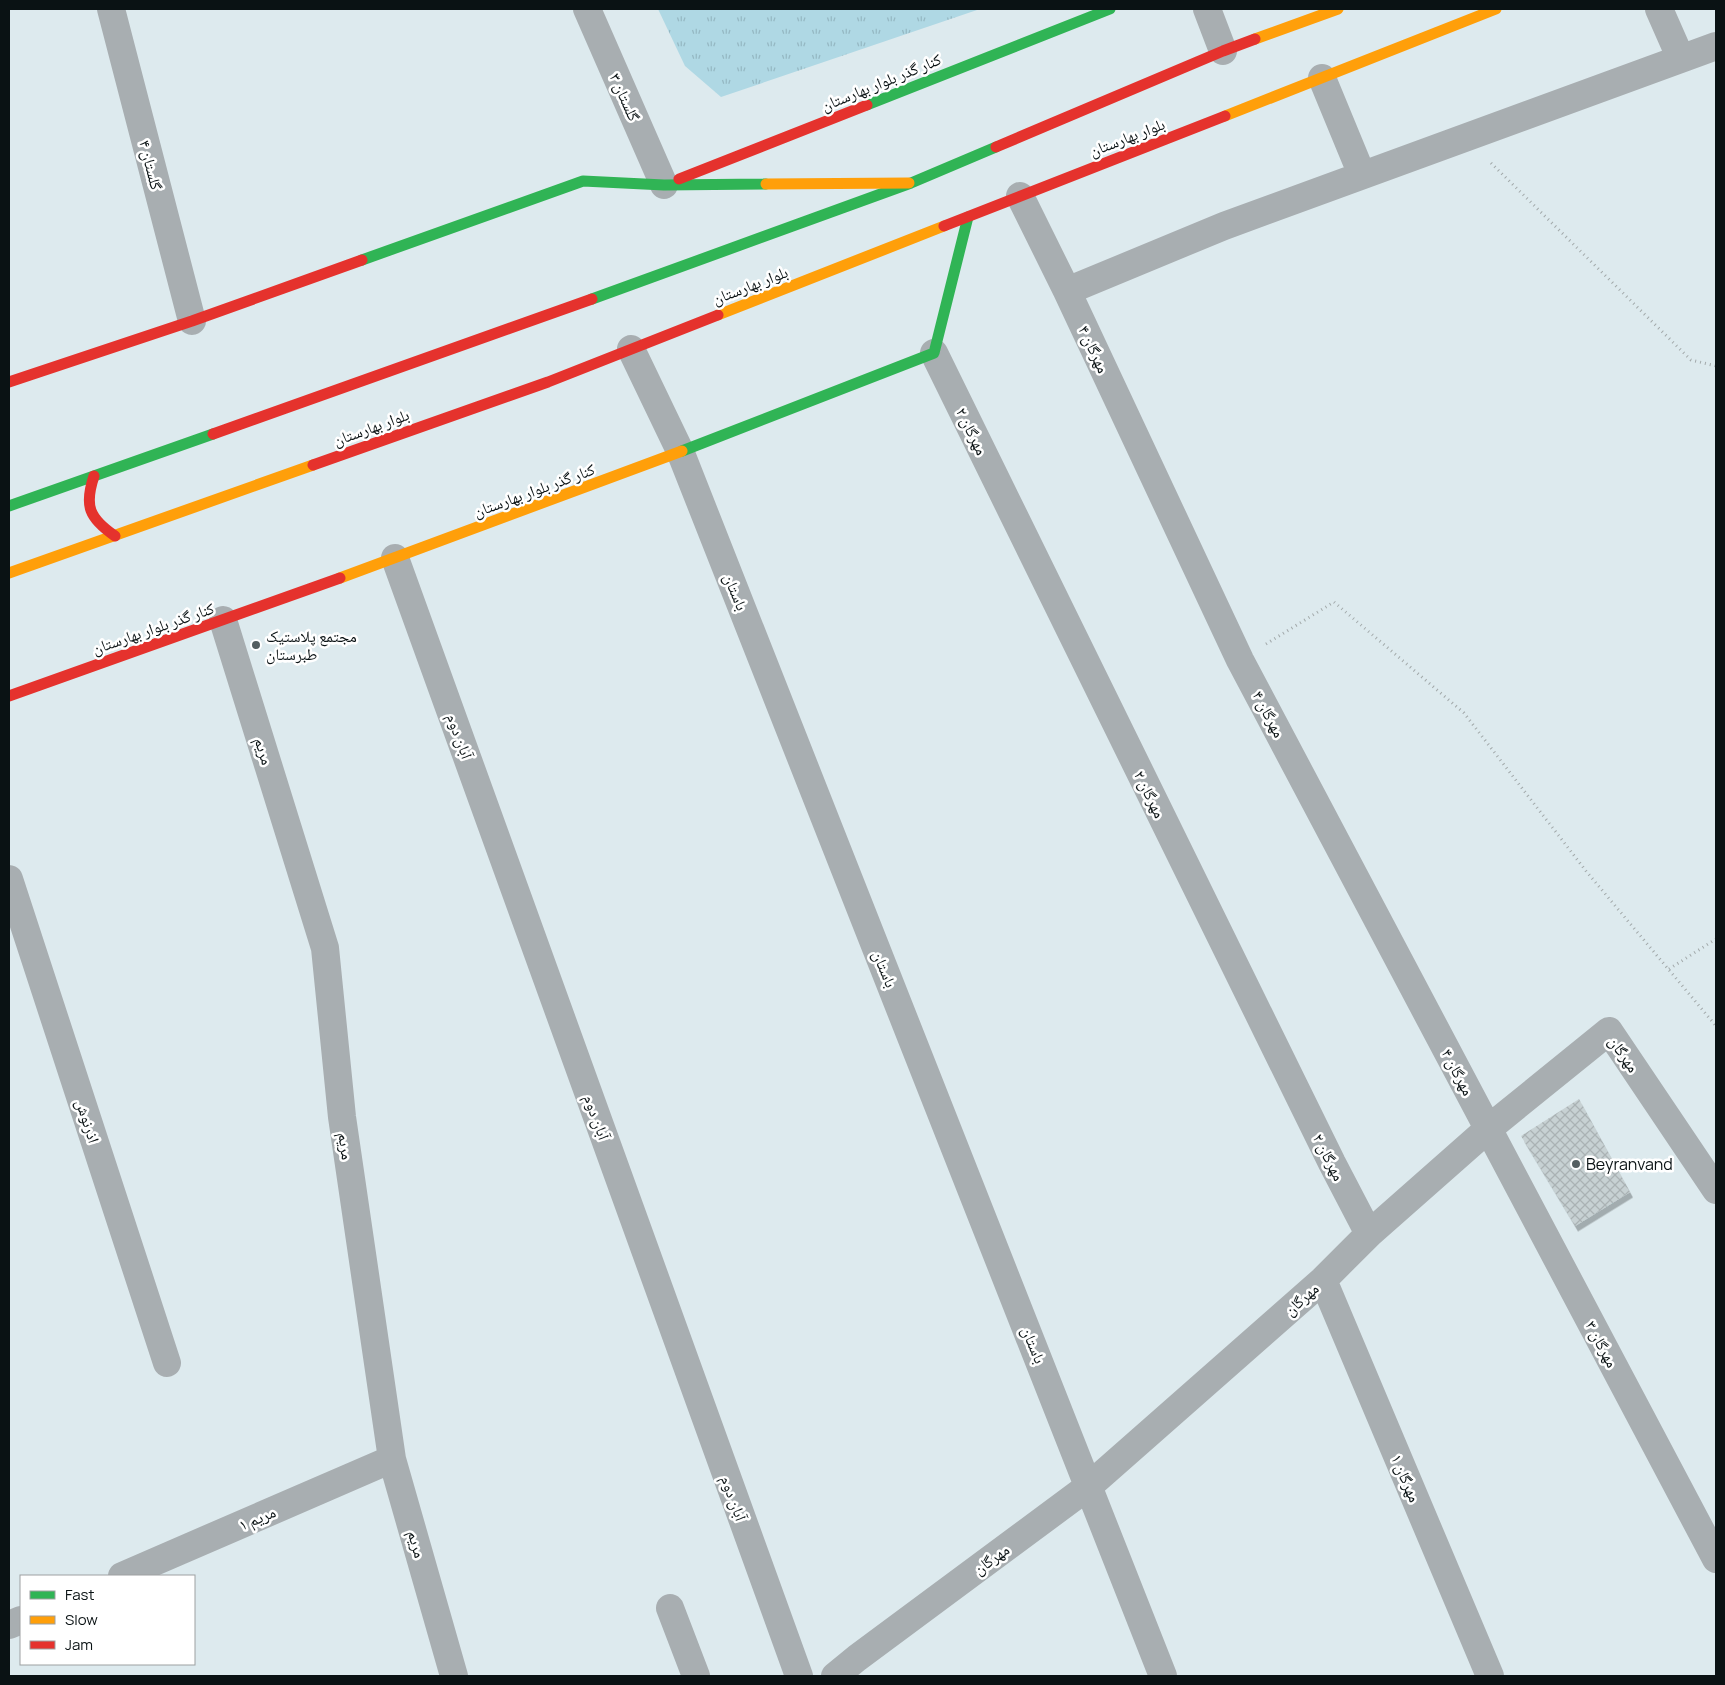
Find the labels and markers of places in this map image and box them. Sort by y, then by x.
place label: مجتمع پلاستیک طبرستان [266,625,357,665]
marker: مجتمع پلاستیک طبرستان [250,639,262,651]
place label: Beyranvand [1586,1153,1673,1175]
marker: Beyranvand [1570,1158,1582,1170]

